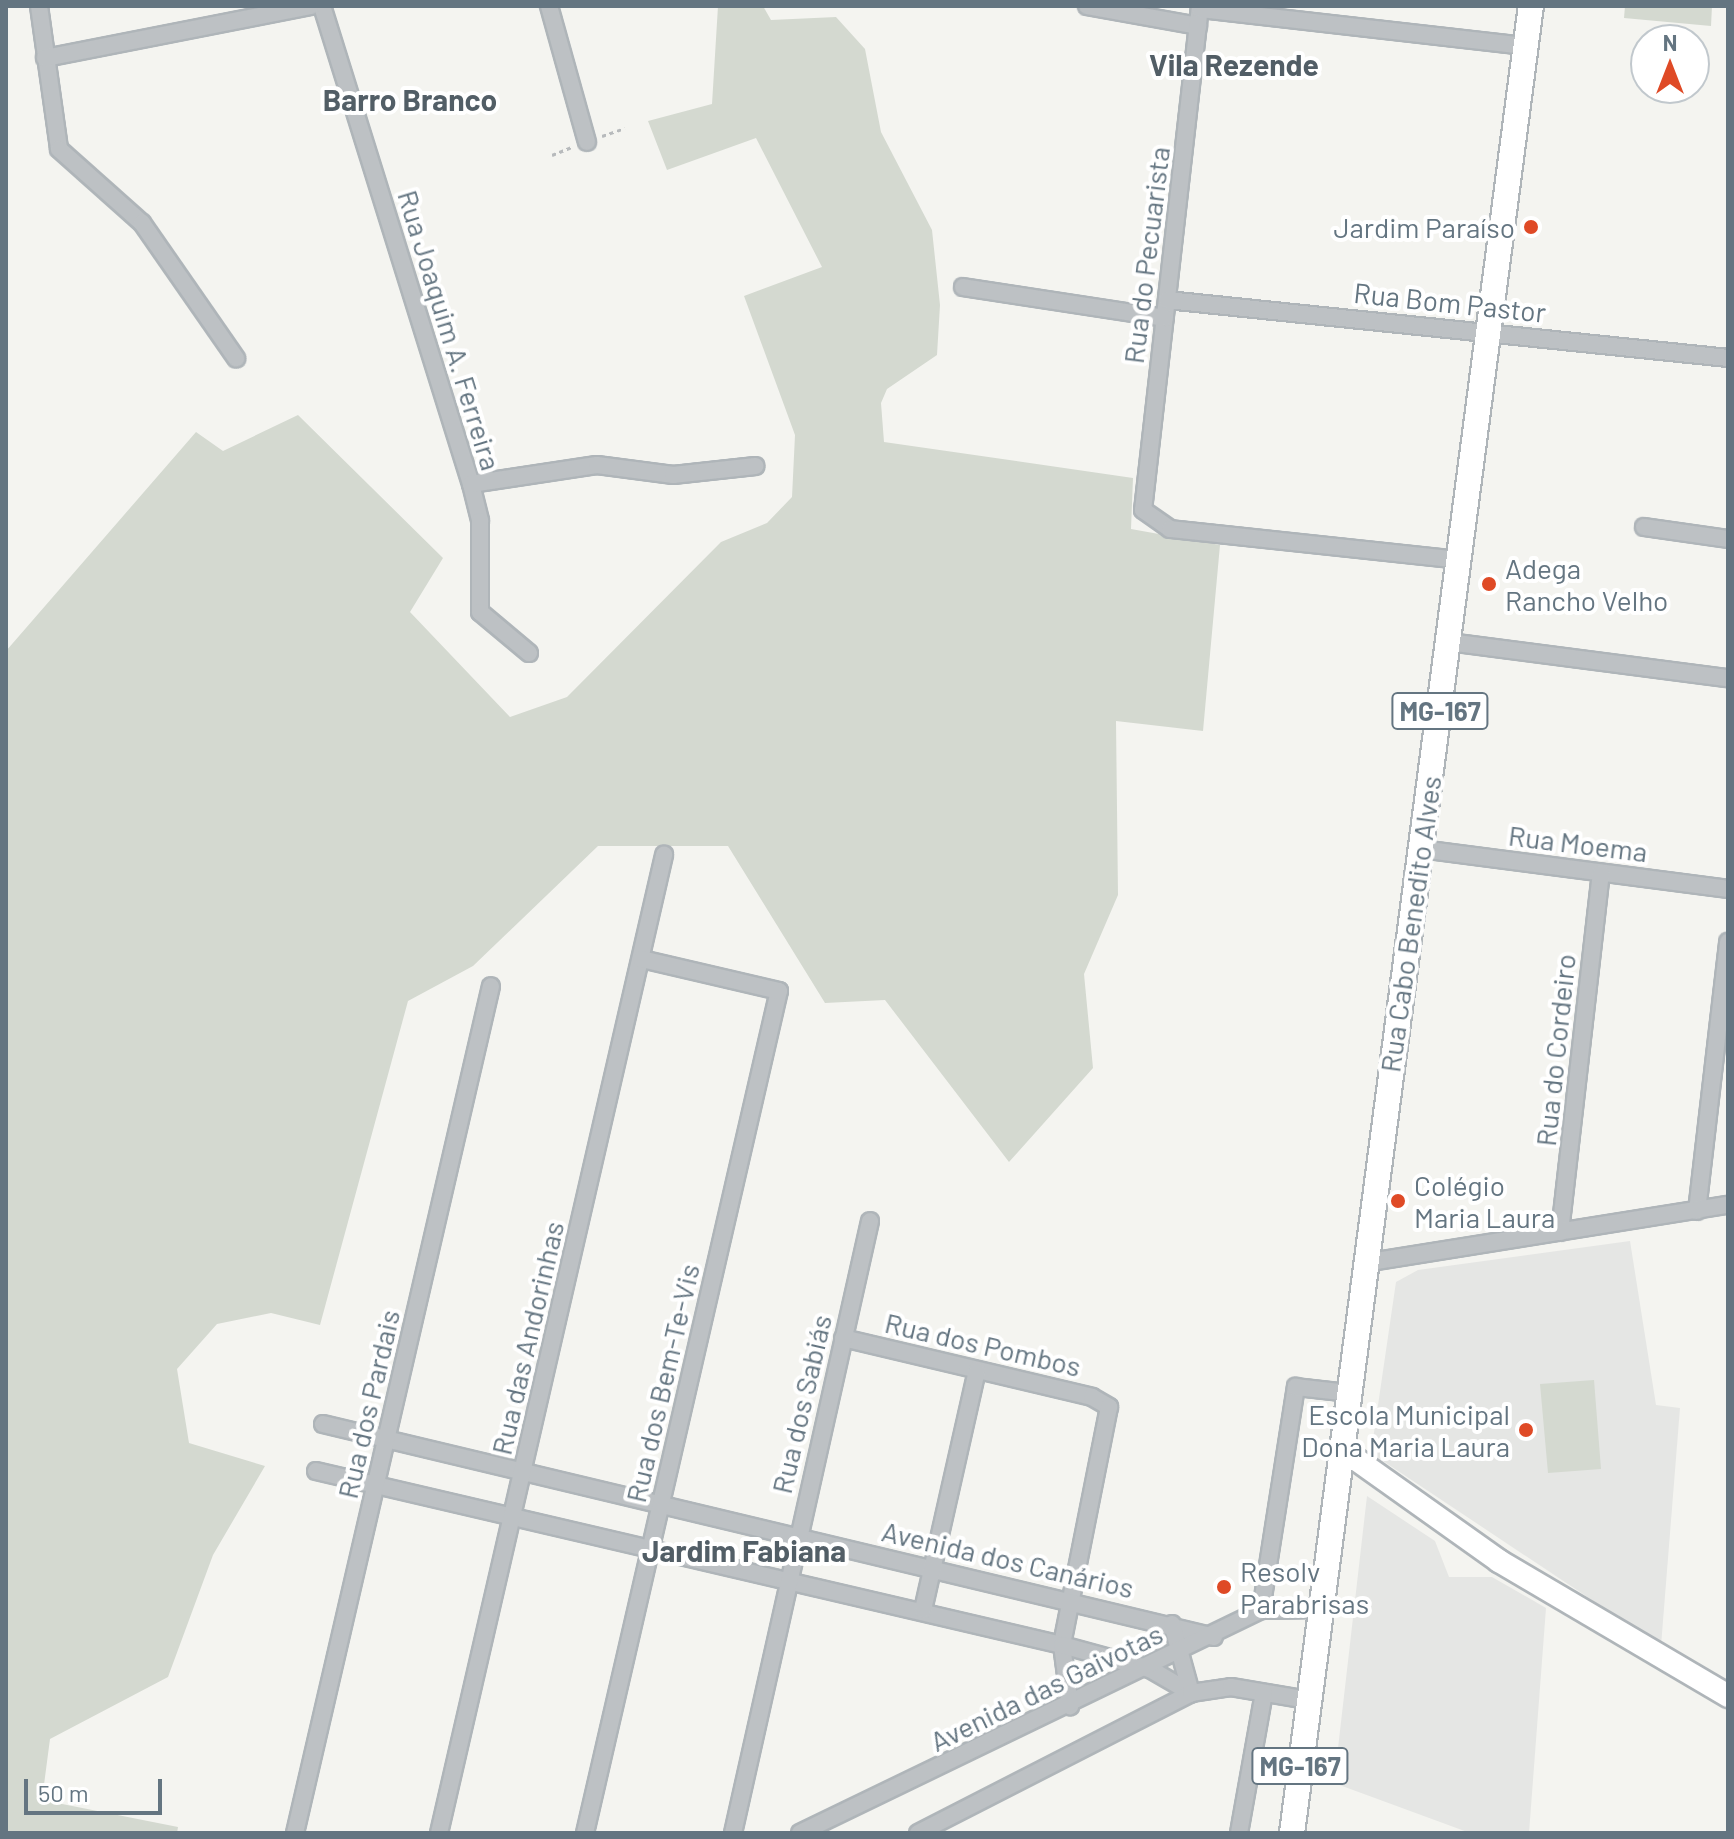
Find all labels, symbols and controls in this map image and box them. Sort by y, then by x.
north arrow [1630,24,1710,104]
text: N [1663,29,1677,55]
district label: Vila Rezende [1149,46,1319,82]
district label: Barro Branco [323,81,497,117]
street label: Rua do Pecuarista [1116,145,1176,365]
street label: Rua Joaquim A. Ferreira [391,186,509,474]
place label: Jardim Paraíso [1333,210,1515,244]
marker: Jardim Paraíso [1522,218,1540,236]
street label: Rua Bom Pastor [1352,275,1548,329]
place label: Adega Rancho Velho [1505,551,1668,617]
marker: Adega Rancho Velho [1480,575,1498,593]
road number: MG-167 [1390,689,1490,733]
street label: Rua Cabo Benedito Alves [1373,774,1447,1074]
street label: Rua Moema [1507,818,1649,868]
street label: Rua do Cordeiro [1528,952,1582,1148]
place label: Colégio Maria Laura [1414,1168,1555,1234]
marker: Colégio Maria Laura [1389,1192,1407,1210]
street label: Rua das Andorinhas [484,1218,570,1458]
street label: Rua dos Bem-Te-Vis [618,1261,706,1505]
street label: Rua dos Pombos [882,1305,1084,1383]
street label: Rua dos Pardais [330,1306,406,1502]
street label: Rua dos Sabiás [764,1311,838,1497]
place label: Escola Municipal Dona Maria Laura [1301,1397,1510,1463]
marker: Escola Municipal Dona Maria Laura [1517,1421,1535,1439]
street label: Avenida dos Canários [879,1514,1137,1604]
district label: Jardim Fabiana [642,1532,846,1568]
place label: Resolv Parabrisas [1240,1554,1369,1620]
marker: Resolv Parabrisas [1215,1578,1233,1596]
street label: Avenida das Gaivotas [924,1616,1168,1758]
road number: MG-167 [1250,1744,1350,1788]
scale bar [28,1763,166,1813]
text: 50 m [38,1778,89,1807]

